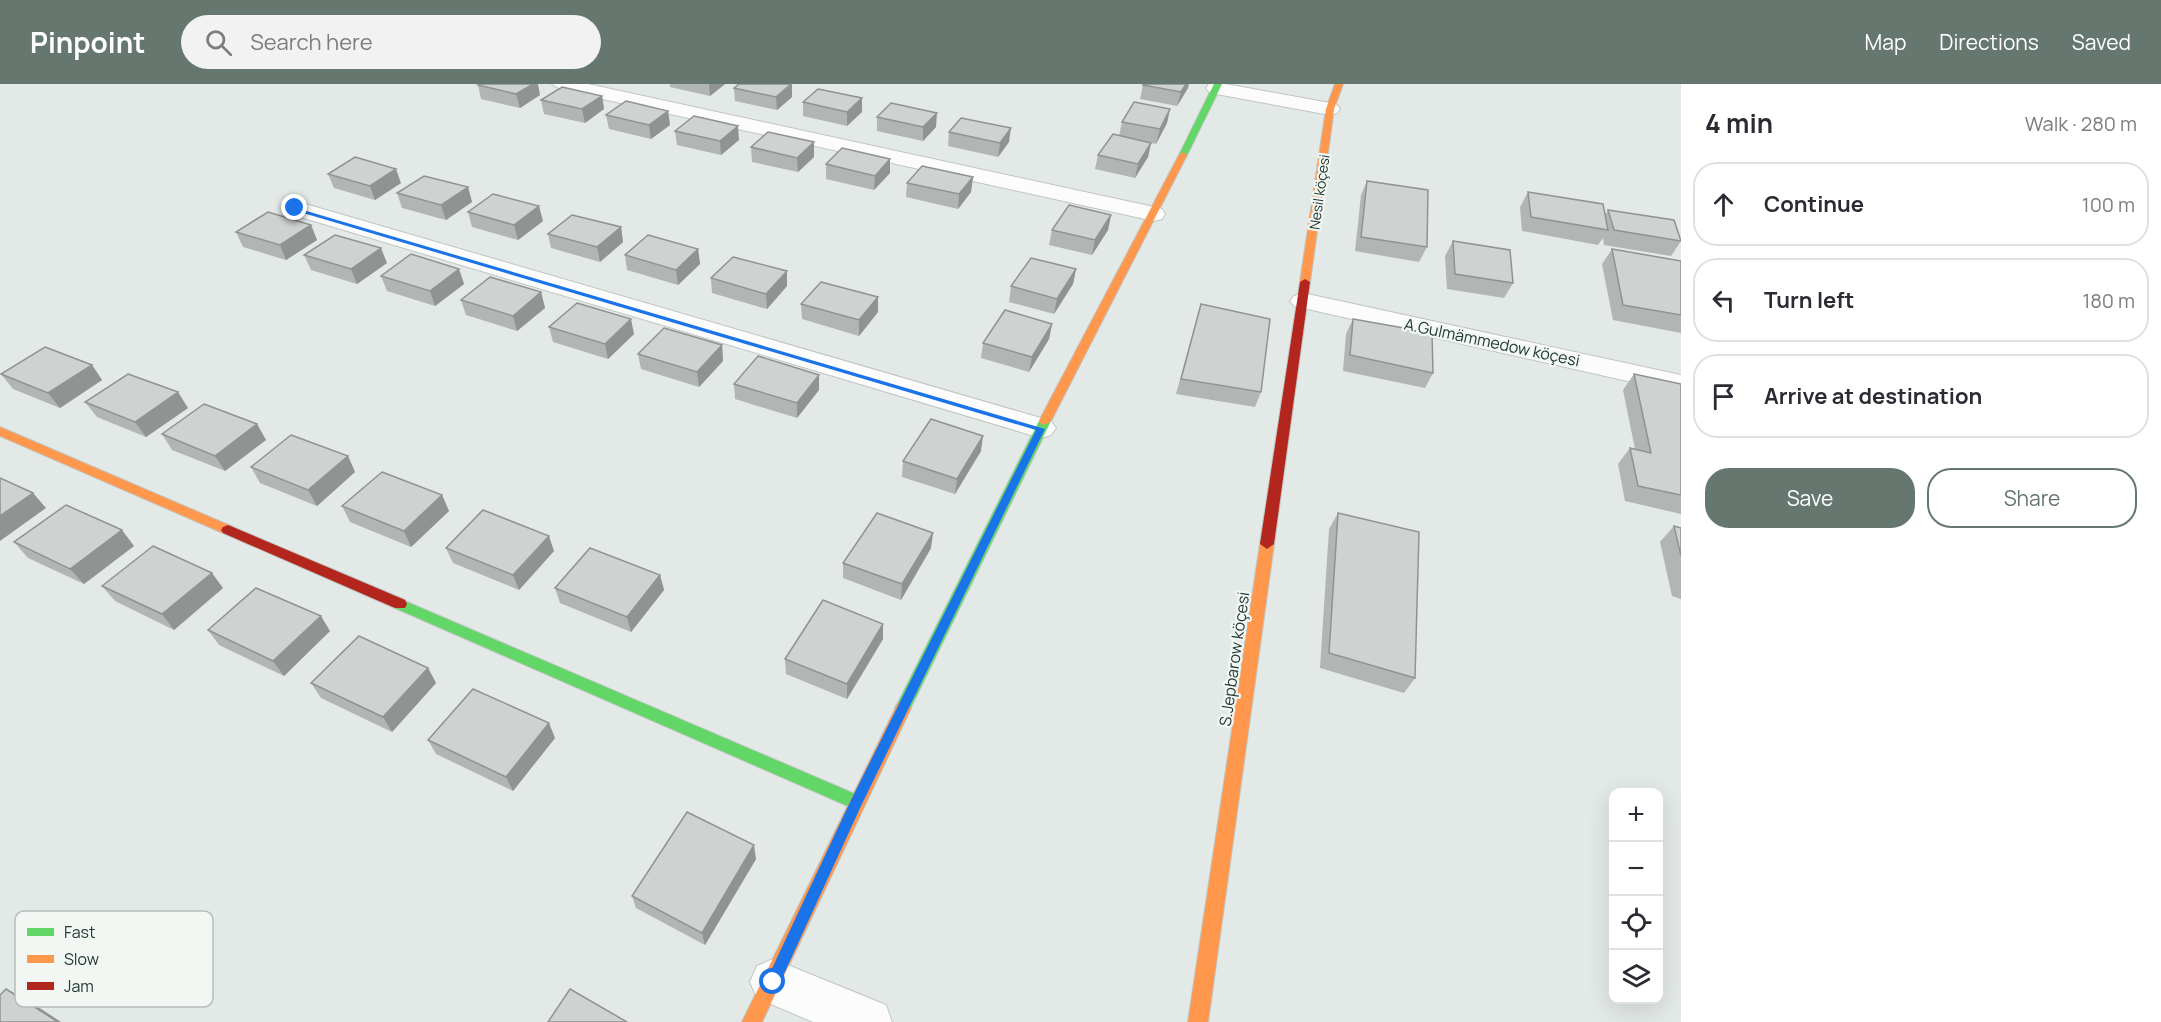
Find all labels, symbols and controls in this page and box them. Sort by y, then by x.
search box [181,15,601,69]
text: Pinpoint [30,23,145,61]
icon: search [202,26,235,59]
text: Search here [250,27,373,57]
text: Map [1865,28,1906,56]
text: Directions [1939,28,2039,56]
text: Saved [2072,28,2131,56]
text: 4 min [1705,105,1773,141]
text: Walk · 280 m [2025,110,2137,137]
street label: Nesil köçesi [1304,153,1334,231]
icon: ahead [1707,188,1740,221]
text: Continue [1764,189,1864,219]
text: 100 m [2082,191,2135,218]
route end [281,194,307,220]
icon: left [1707,284,1740,317]
text: Turn left [1764,285,1854,315]
text: 180 m [2082,287,2135,314]
street label: A.Gulmämmedow köçesi [1402,313,1582,371]
icon: arrive [1707,380,1740,413]
text: Arrive at destination [1764,381,1982,411]
button: Save [1705,468,1915,528]
button: Share [1927,468,2137,528]
street label: S.Jepbarow köçesi [1214,590,1254,728]
map controls [1609,788,1663,1004]
button: + [1609,788,1663,842]
button: − [1609,842,1663,896]
button: locate [1609,896,1663,950]
legend [15,911,213,1007]
text: Fast [64,921,95,943]
text: Slow [64,948,99,970]
button: layers [1609,950,1663,1004]
route start [759,968,785,994]
text: Jam [64,975,94,997]

